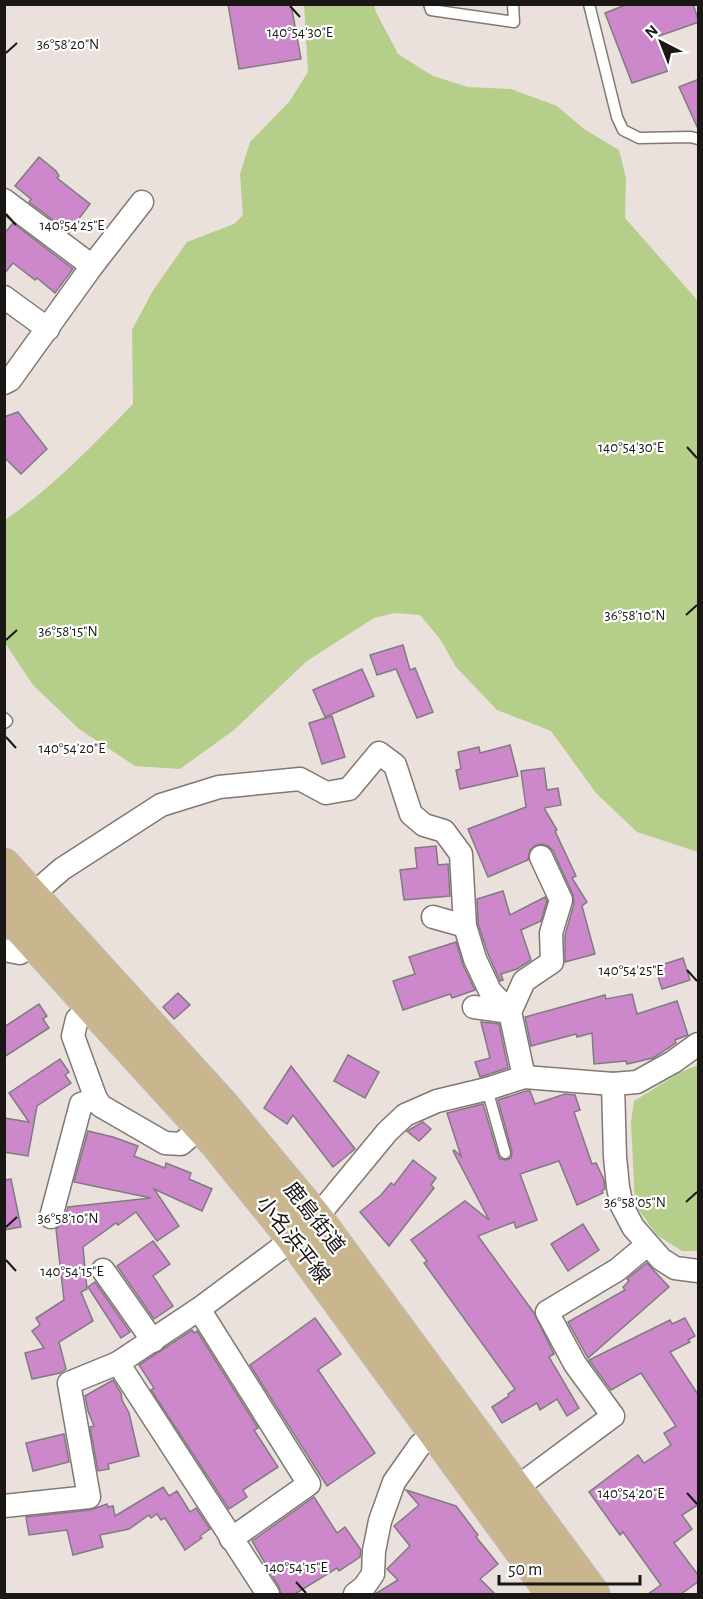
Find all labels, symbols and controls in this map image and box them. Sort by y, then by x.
north arrow [631,12,691,72]
text: N [642,22,661,41]
text: 140°54'30"E [267,25,333,40]
text: 36°58'20"N [37,37,99,52]
text: 140°54'25"E [39,218,105,233]
text: 140°54'30"E [598,440,664,455]
text: 36°58'10"N [604,608,666,623]
text: 36°58'15"N [38,624,98,639]
text: 140°54'20"E [39,741,105,756]
text: 140°54'25"E [598,963,664,978]
street label: 鹿島街道 [280,1178,349,1258]
street label: 小名浜平線 [252,1192,334,1288]
text: 36°58'05"N [604,1195,666,1210]
text: 36°58'10"N [37,1211,99,1226]
text: 140°54'15"E [40,1264,104,1279]
text: 140°54'20"E [598,1486,664,1501]
scale bar [499,1548,640,1586]
text: 140°54'15"E [264,1560,328,1575]
text: 50 m [508,1561,542,1579]

